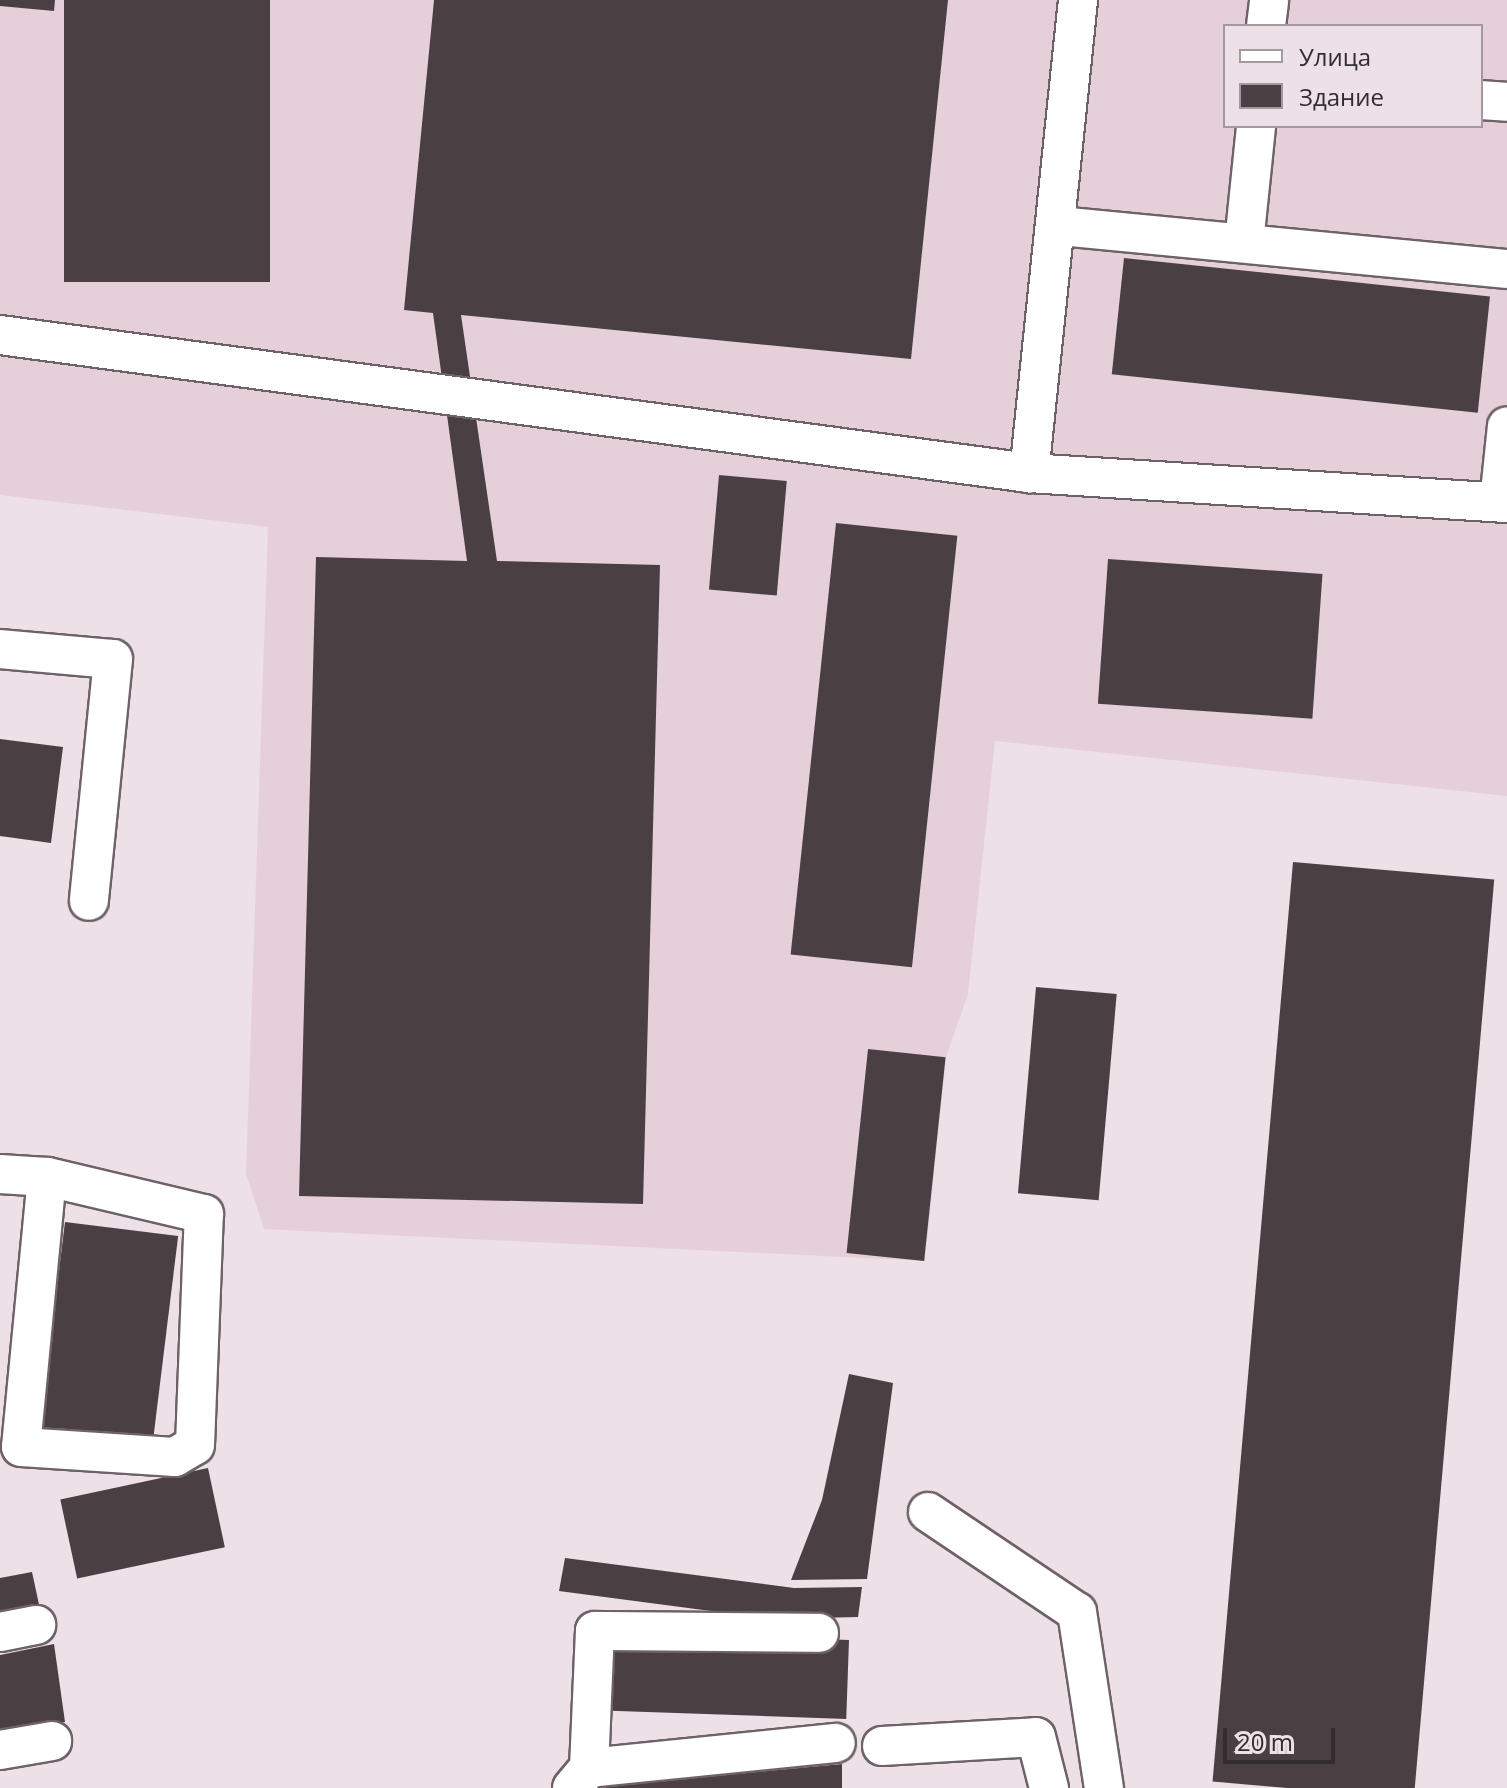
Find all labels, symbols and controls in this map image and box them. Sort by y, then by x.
legend [1223,24,1483,128]
text: Улица [1299,40,1371,73]
text: Здание [1299,80,1384,113]
scale bar [1227,1712,1339,1762]
text: 20 m [1237,1725,1293,1758]

